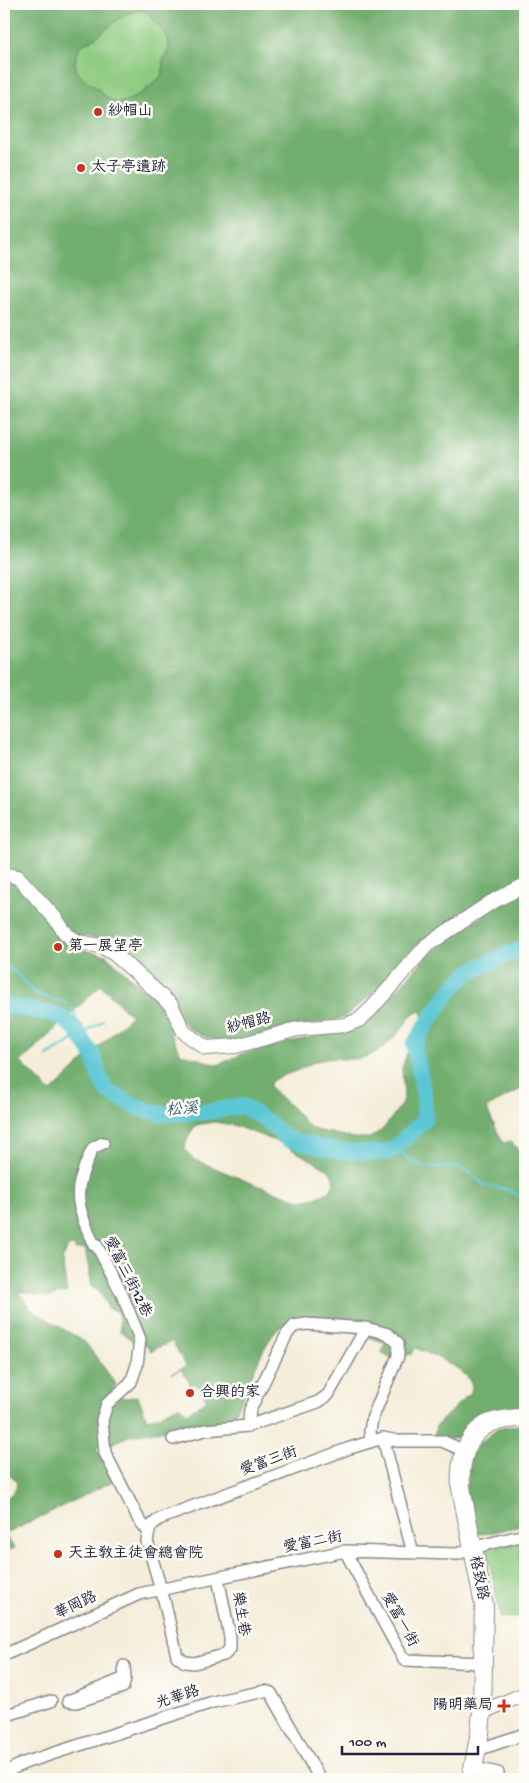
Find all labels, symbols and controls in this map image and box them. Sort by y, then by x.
place label: 紗帽山 [108,103,153,121]
marker: 紗帽山 [92,106,104,118]
place label: 太子亭遺跡 [91,159,166,177]
marker: 太子亭遺跡 [75,162,87,174]
place label: 第一展望亭 [68,938,143,956]
marker: 第一展望亭 [52,941,64,953]
street label: 紗帽路 [225,1010,273,1038]
water label: 松溪 [165,1099,200,1122]
street label: 愛富三街12巷 [99,1234,155,1320]
place label: 合興的家 [200,1384,260,1402]
marker: 合興的家 [184,1387,196,1399]
street label: 愛富三街 [238,1443,300,1481]
street label: 愛富二街 [282,1528,344,1558]
place label: 天主教主徒會總會院 [68,1544,203,1563]
marker: 天主教主徒會總會院 [52,1548,64,1560]
street label: 格致路 [465,1554,492,1602]
street label: 華岡路 [52,1588,100,1624]
street label: 愛富一街 [377,1589,421,1651]
street label: 樂生巷 [228,1590,253,1638]
street label: 光華路 [154,1682,202,1714]
place label: 陽明藥局 [433,1697,493,1715]
marker: 陽明藥局 [497,1699,511,1713]
scale bar [342,1723,478,1755]
text: 100 m [348,1734,387,1752]

